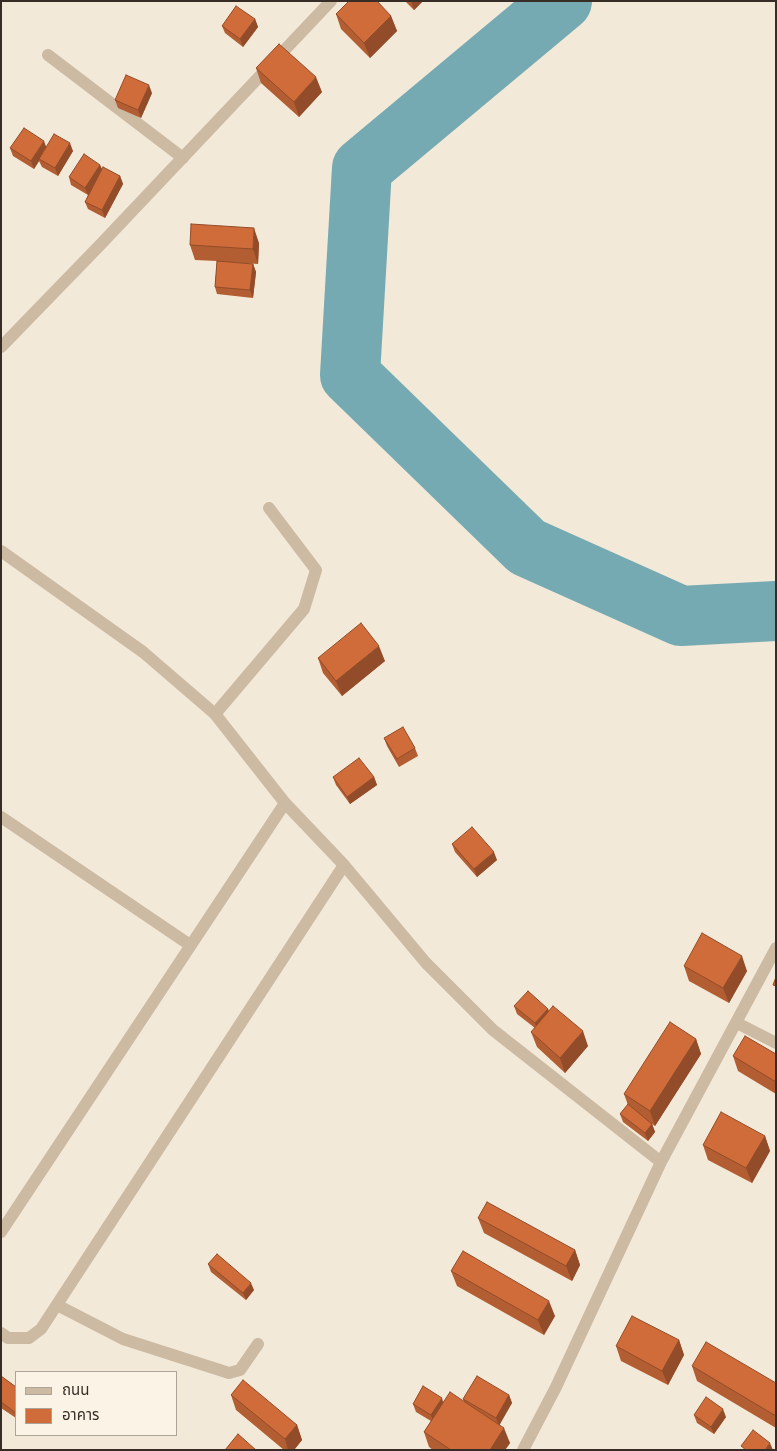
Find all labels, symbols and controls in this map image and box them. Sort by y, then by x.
legend [15,1371,178,1436]
text: ถนน [62,1381,89,1398]
text: อาคาร [62,1406,99,1423]

